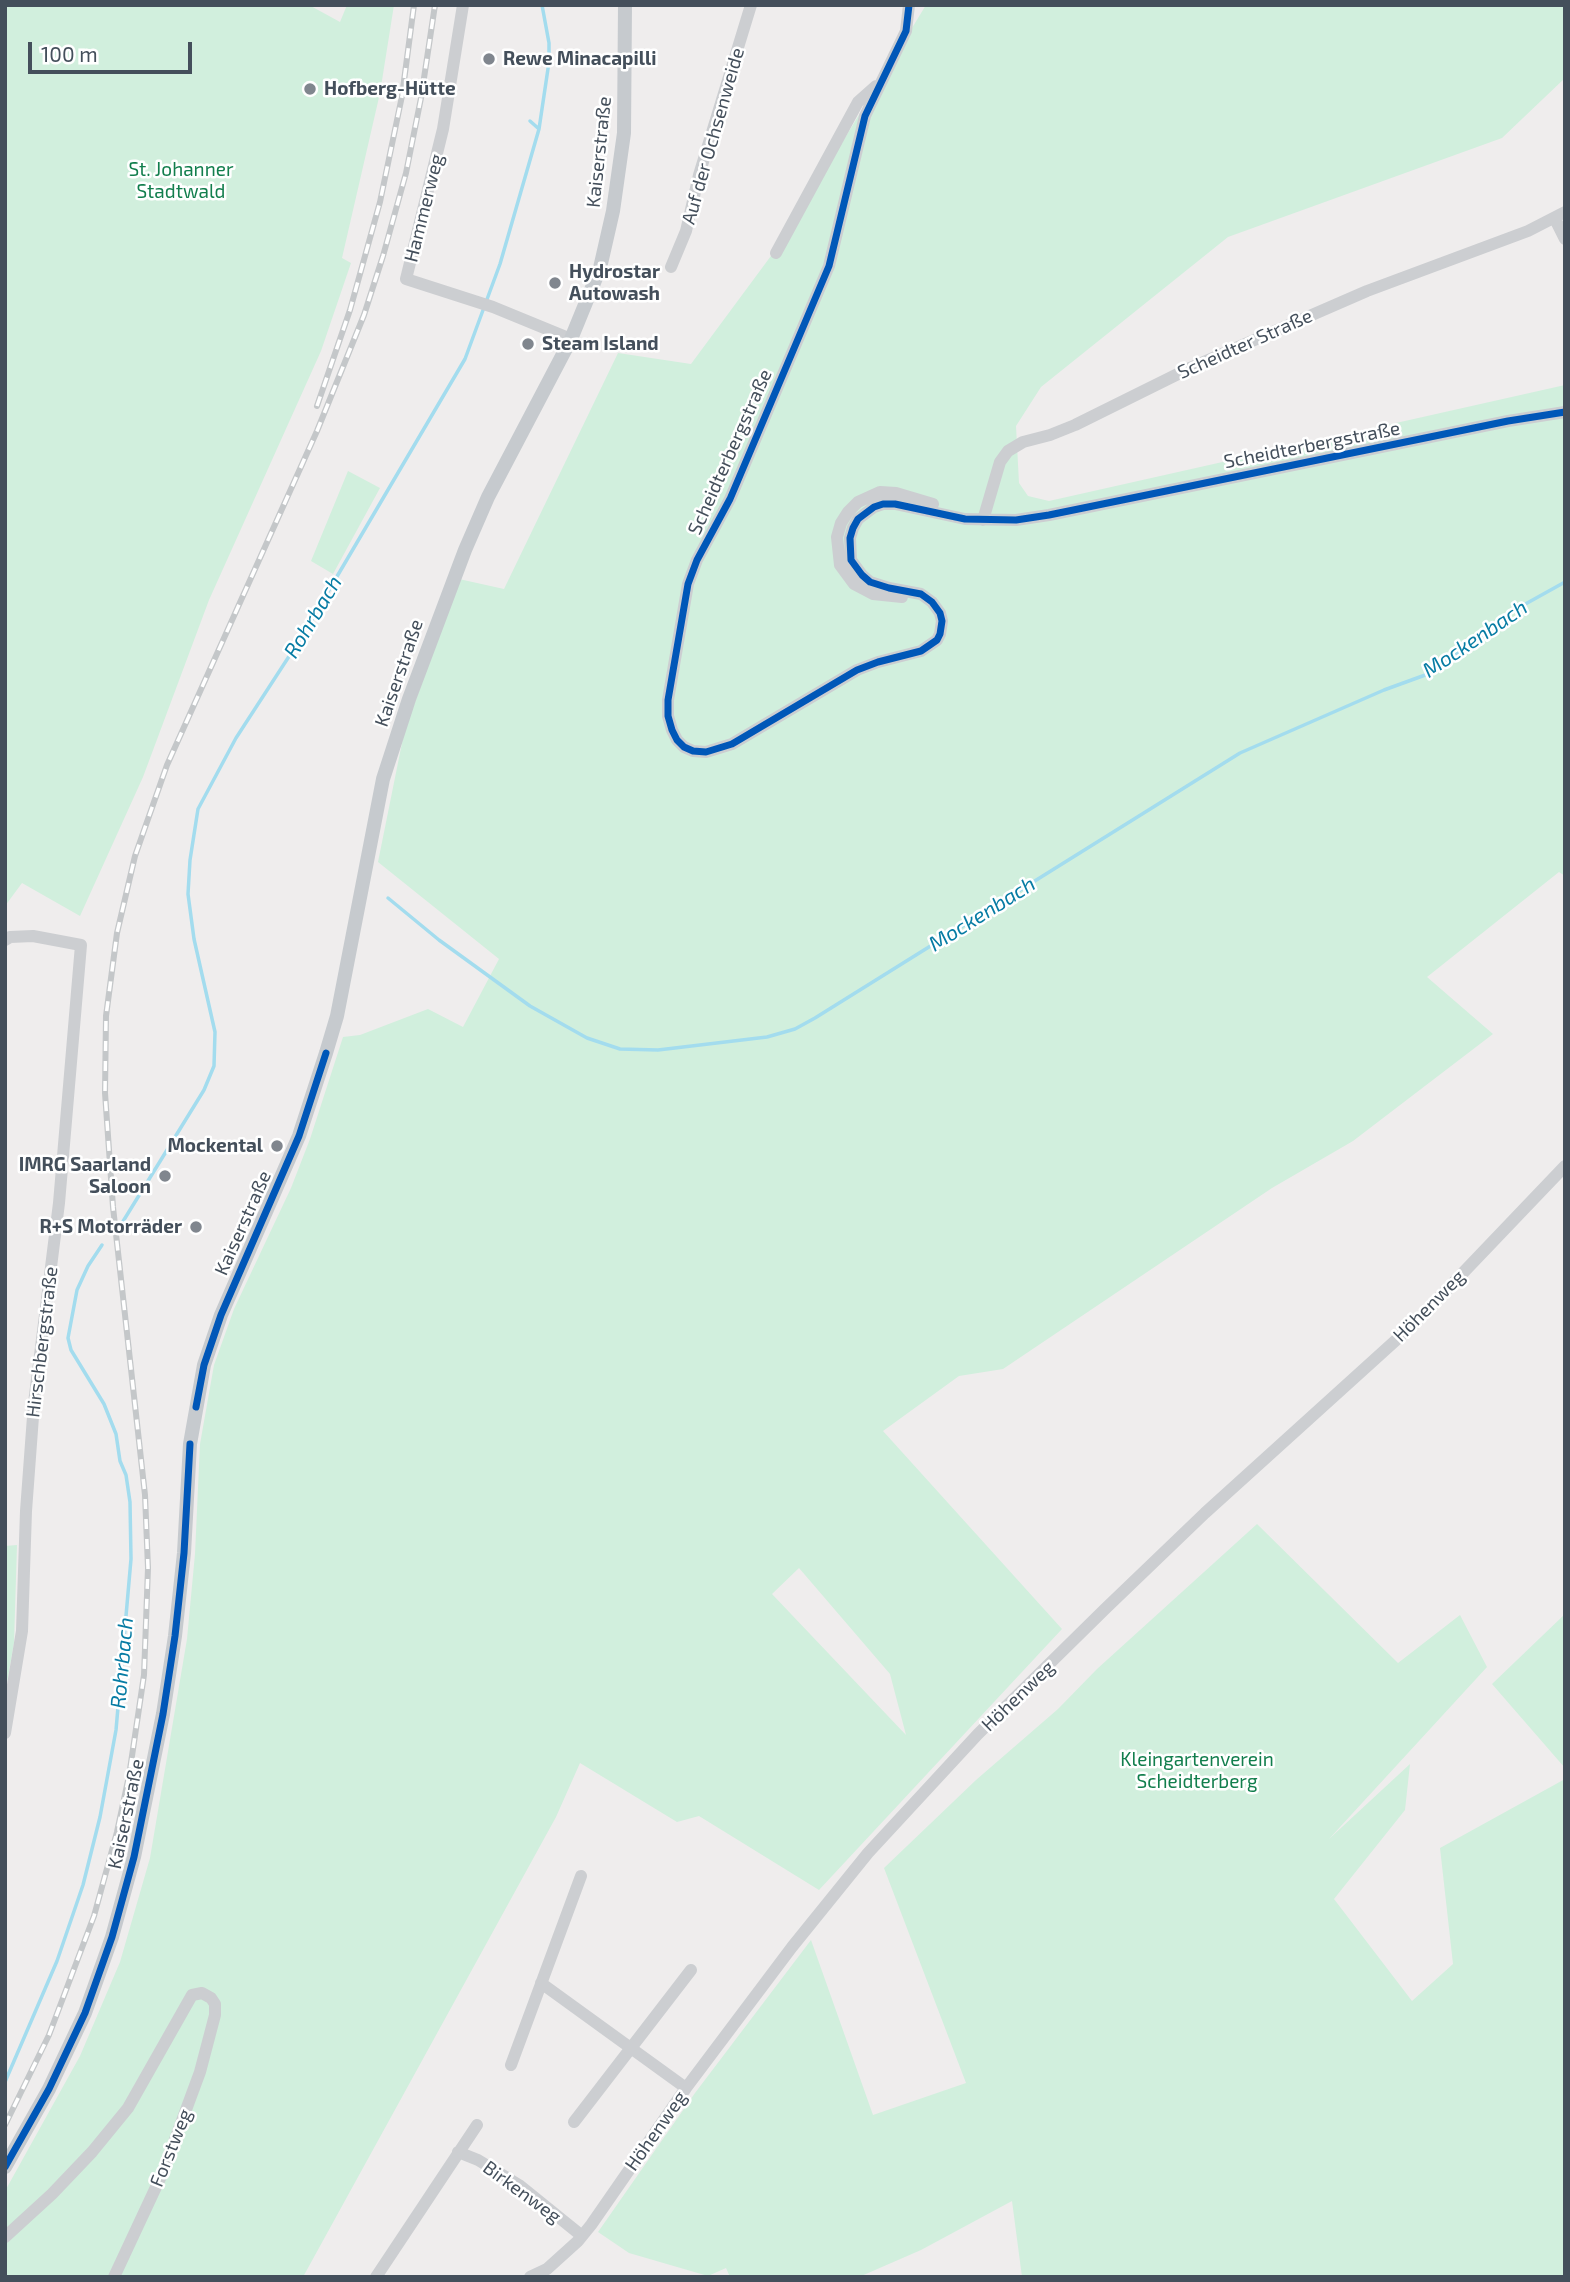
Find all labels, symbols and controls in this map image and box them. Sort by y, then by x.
scale bar [32,28,196,72]
text: 100 m [41,41,98,66]
street label: Auf der Ochsenweide [677,45,749,227]
place label: Rewe Minacapilli [503,48,656,70]
marker: Rewe Minacapilli [481,51,497,67]
place label: Hofberg-Hütte [324,78,456,100]
marker: Hofberg-Hütte [302,81,318,97]
street label: Kaiserstraße [582,95,616,209]
street label: Hammerweg [400,152,448,264]
park label: St. Johanner Stadtwald [129,159,233,203]
place label: Hydrostar Autowash [569,261,660,305]
marker: Hydrostar Autowash [547,275,563,291]
street label: Scheidter Straße [1174,304,1316,384]
place label: Steam Island [542,333,659,355]
marker: Steam Island [520,336,536,352]
street label: Scheidterbergstraße [683,366,777,538]
street label: Scheidterbergstraße [1222,417,1402,473]
water label: Rohrbach [279,571,347,663]
water label: Mockenbach [1418,595,1532,683]
street label: Kaiserstraße [370,616,428,730]
water label: Mockenbach [924,871,1040,957]
place label: Mockental [167,1135,263,1157]
marker: Mockental [269,1138,285,1154]
place label: IMRG Saarland Saloon [19,1154,151,1198]
street label: Kaiserstraße [210,1167,276,1279]
marker: IMRG Saarland Saloon [157,1168,173,1184]
place label: R+S Motorräder [40,1216,182,1238]
marker: R+S Motorräder [188,1219,204,1235]
street label: Hirschbergstraße [21,1265,63,1419]
street label: Höhenweg [1388,1265,1470,1347]
water label: Rohrbach [105,1616,139,1710]
street label: Höhenweg [977,1656,1059,1736]
park label: Kleingartenverein Scheidterberg [1120,1749,1274,1793]
street label: Kaiserstraße [103,1757,149,1871]
street label: Höhenweg [620,2087,692,2175]
street label: Forstweg [145,2106,197,2190]
street label: Birkenweg [478,2156,566,2228]

